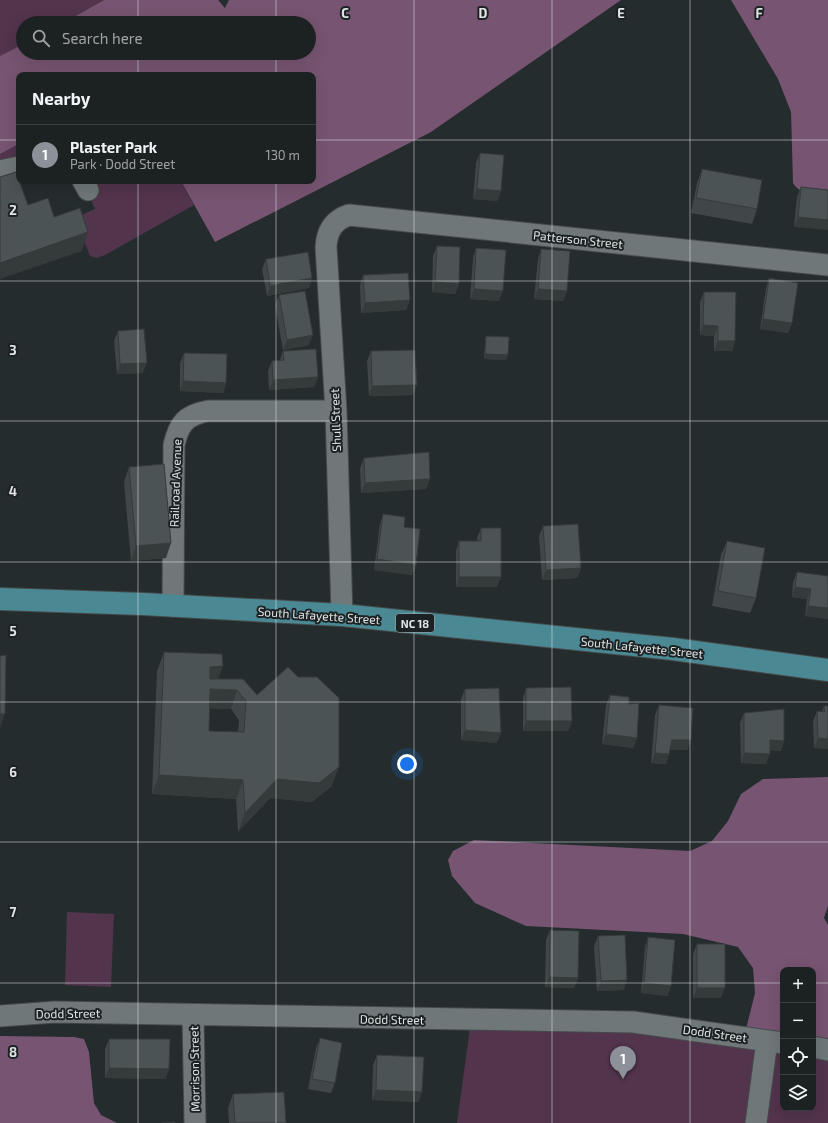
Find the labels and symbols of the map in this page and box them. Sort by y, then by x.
text: C [341,5,349,21]
text: D [479,5,488,21]
text: E [617,5,625,21]
text: F [755,5,763,21]
text: 2 [9,202,17,218]
street label: Patterson Street [533,227,624,251]
text: 3 [9,342,17,358]
street label: Shull Street [327,388,343,452]
street label: Railroad Avenue [166,439,184,527]
text: 4 [9,483,17,499]
street label: South Lafayette Street [257,604,381,626]
road number: NC 18 [396,614,434,632]
text: 5 [9,623,17,639]
street label: South Lafayette Street [580,634,704,660]
your location [397,754,417,774]
text: 6 [9,764,17,780]
text: 7 [10,904,17,920]
street label: Dodd Street [36,1005,101,1021]
street label: Dodd Street [360,1011,425,1027]
street label: Dodd Street [682,1022,748,1044]
street label: Morrison Street [186,1026,202,1112]
text: 8 [9,1044,17,1060]
pin: 1 [610,1046,636,1079]

